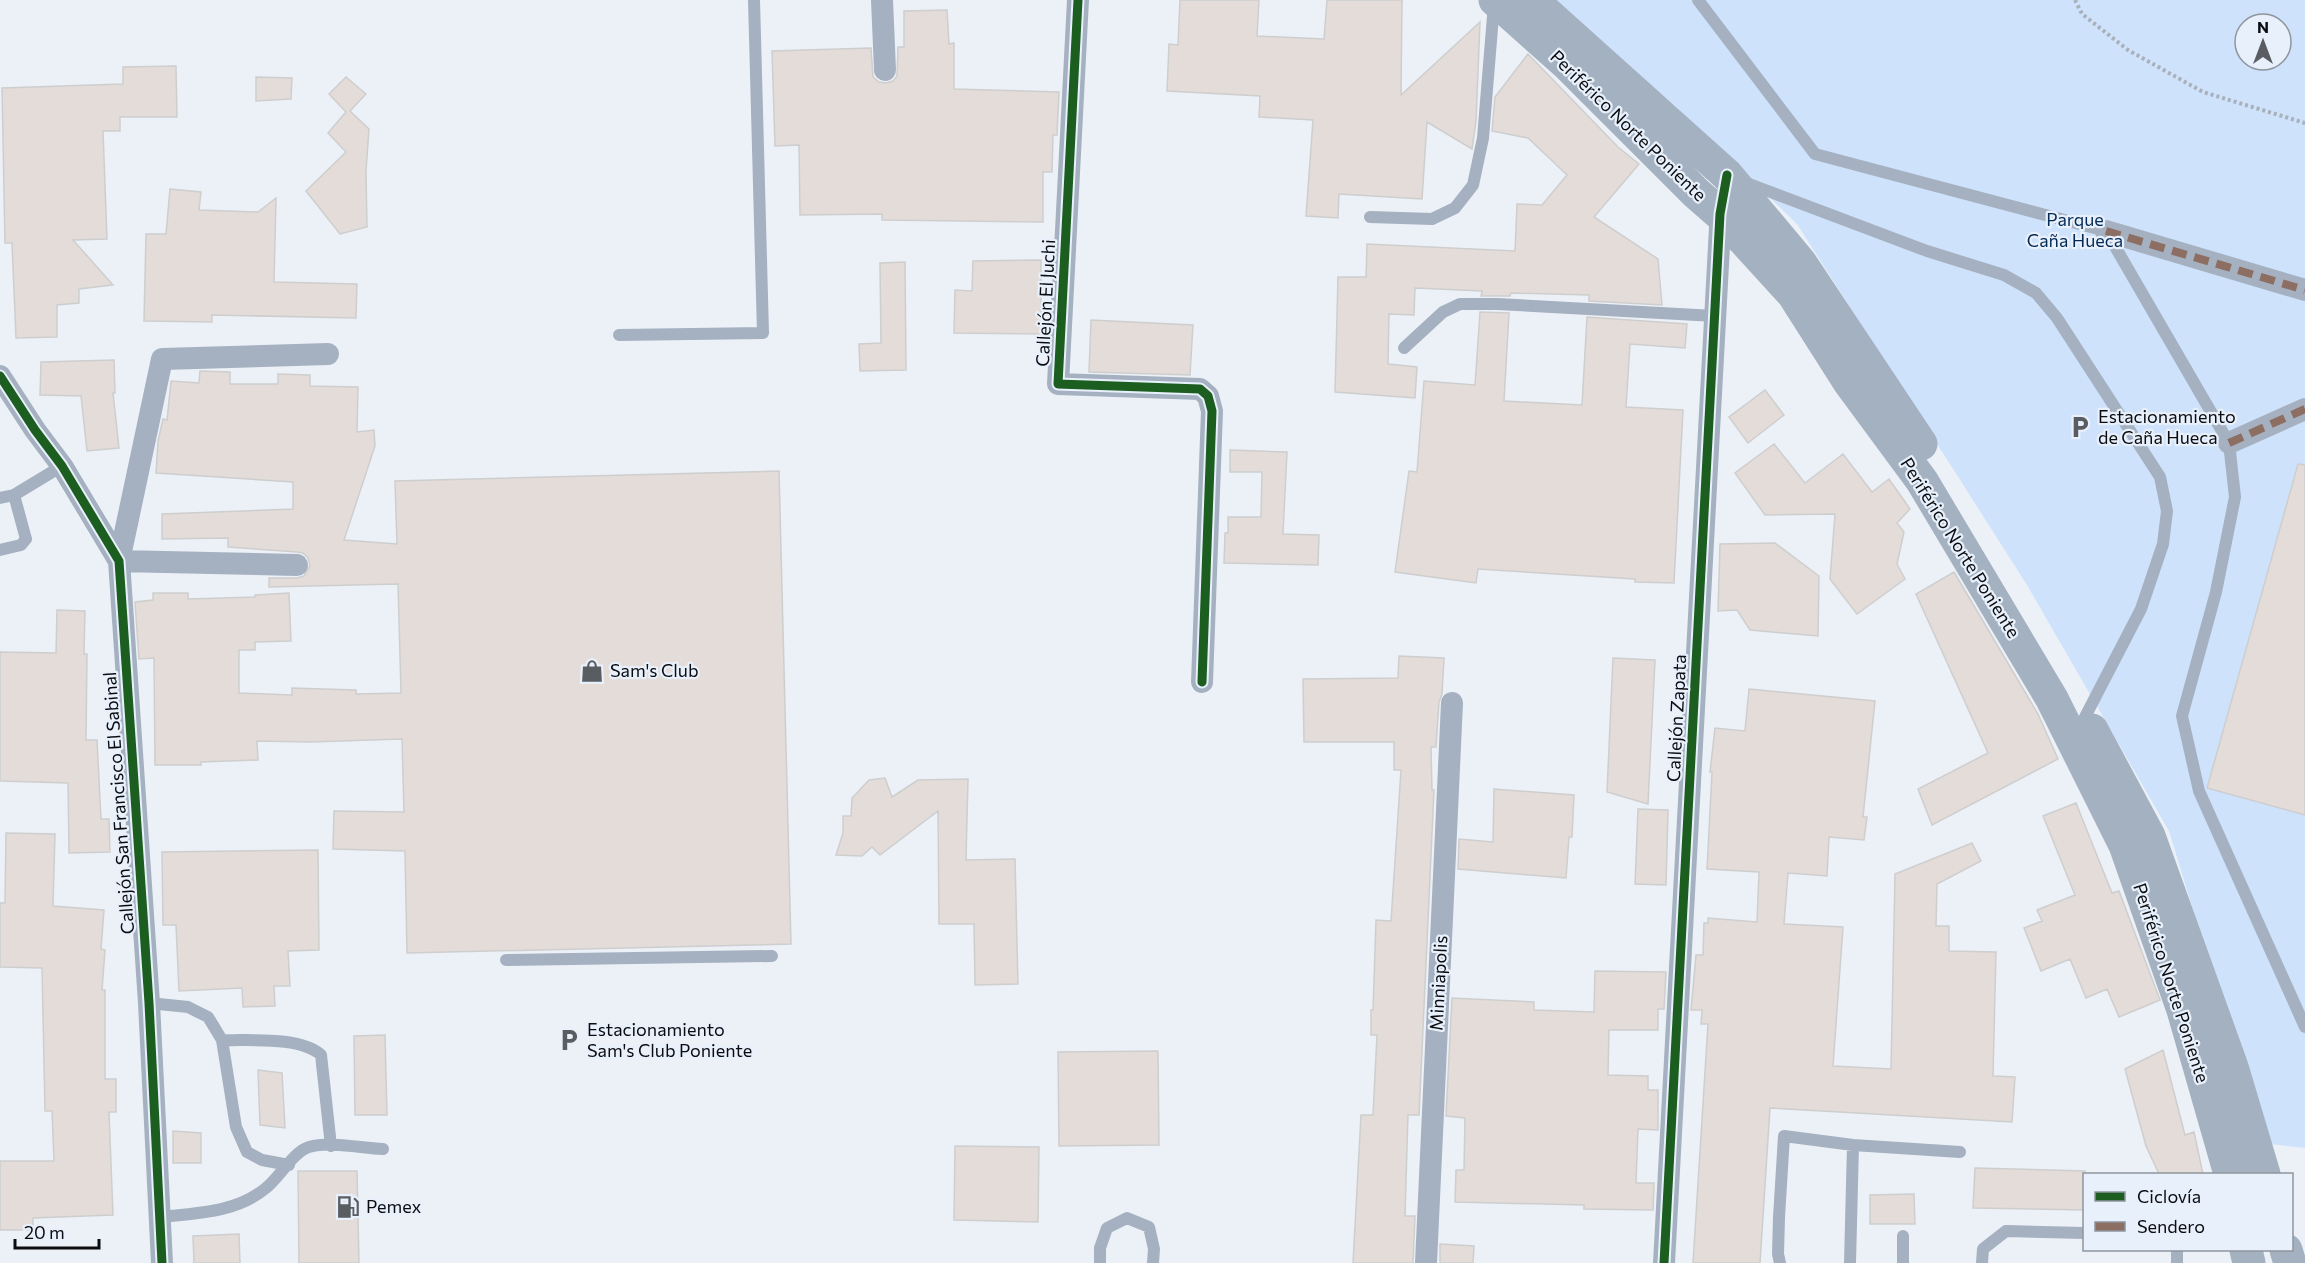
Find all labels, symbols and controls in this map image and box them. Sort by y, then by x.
north arrow [2233,12,2293,72]
text: N [2257,17,2269,36]
street label: Periférico Norte Poniente [1546,45,1711,206]
park label: Parque Caña Hueca [2027,208,2123,251]
street label: Callejón El Juchi [1031,239,1059,367]
place label: Estacionamiento de Caña Hueca [2098,405,2236,448]
parking icon: Estacionamiento de Caña Hueca [2067,414,2093,440]
street label: Periférico Norte Poniente [1896,453,2025,642]
street label: Callejón Zapata [1662,654,1690,782]
shop icon: Sam's Club [579,658,605,684]
place label: Sam's Club [610,659,699,681]
street label: Callejón San Francisco El Sabinal [98,671,138,935]
street label: Periférico Norte Poniente [2129,880,2215,1085]
street label: Minniapolis [1425,935,1451,1031]
place label: Estacionamiento Sam's Club Poniente [587,1018,752,1061]
parking icon: Estacionamiento Sam's Club Poniente [556,1027,582,1053]
legend [2083,1173,2293,1251]
text: Ciclovía [2137,1185,2201,1207]
fuel station icon: Pemex [335,1194,361,1220]
place label: Pemex [366,1195,422,1217]
scale bar [15,1212,99,1250]
text: Sendero [2137,1215,2205,1237]
text: 20 m [24,1221,65,1243]

